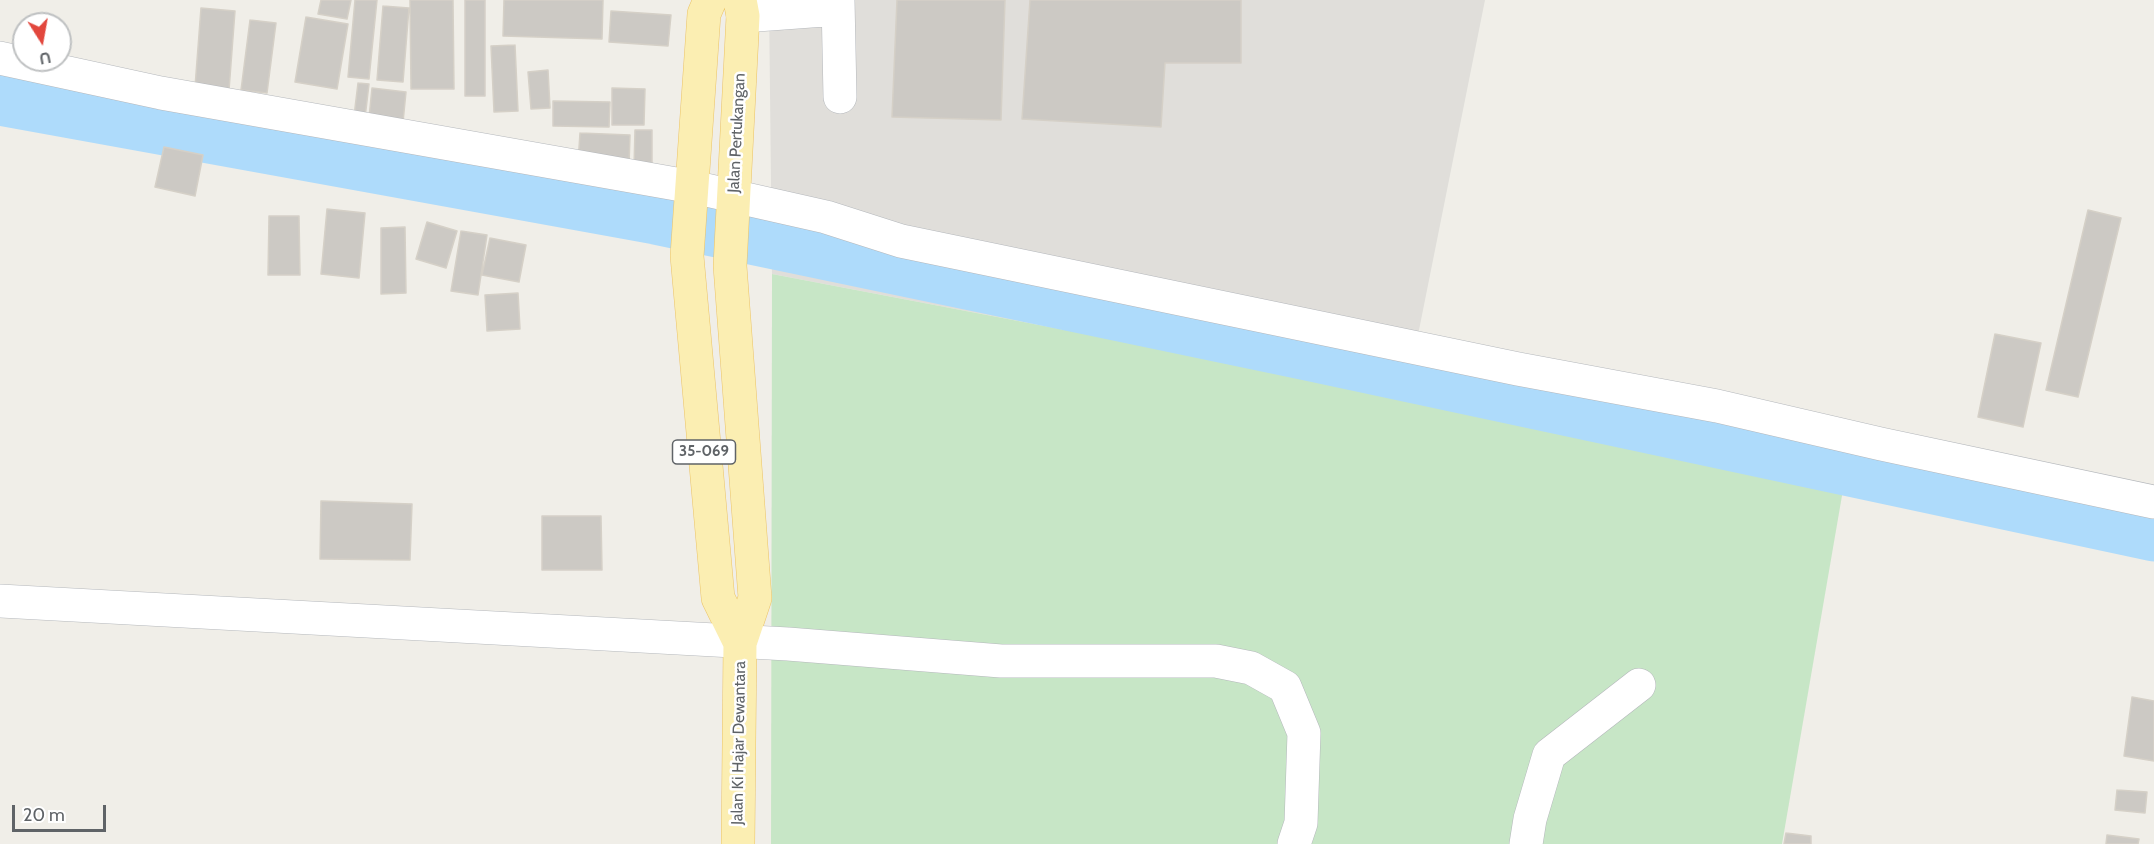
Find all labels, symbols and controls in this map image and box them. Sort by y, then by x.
north arrow [12,12,72,72]
text: U [38,48,53,69]
street label: Jalan Pertukangan [724,73,750,193]
road number: 35-069 [672,440,736,464]
street label: Jalan Ki Hajar Dewantara [728,661,750,825]
scale bar [15,793,110,831]
text: 20 m [23,804,65,826]

